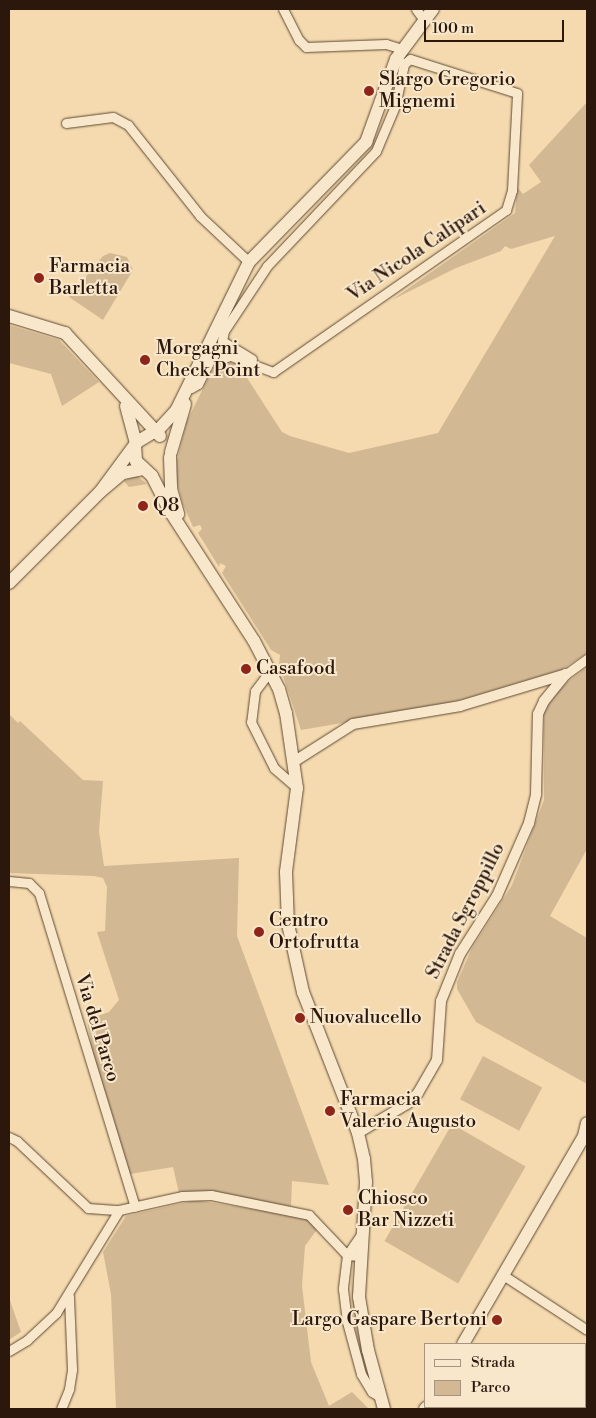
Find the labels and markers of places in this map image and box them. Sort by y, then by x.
place label: Slargo Gregorio Mignemi [379,69,515,113]
marker: Slargo Gregorio Mignemi [363,85,375,97]
place label: Farmacia Barletta [49,256,130,300]
marker: Farmacia Barletta [33,272,45,284]
place label: Morgagni Check Point [156,338,260,382]
marker: Morgagni Check Point [138,353,152,367]
place label: Q8 [153,495,180,517]
marker: Q8 [137,500,149,512]
place label: Casafood [256,658,335,680]
marker: Casafood [240,663,252,675]
place label: Centro Ortofrutta [269,910,359,954]
marker: Centro Ortofrutta [253,926,265,938]
place label: Nuovalucello [310,1007,422,1029]
marker: Nuovalucello [294,1012,306,1024]
place label: Farmacia Valerio Augusto [340,1089,476,1133]
marker: Farmacia Valerio Augusto [324,1105,336,1117]
place label: Chiosco Bar Nizzeti [358,1188,454,1232]
marker: Chiosco Bar Nizzeti [342,1204,354,1216]
place label: Largo Gaspare Bertoni [292,1309,487,1331]
marker: Largo Gaspare Bertoni [491,1314,503,1326]

